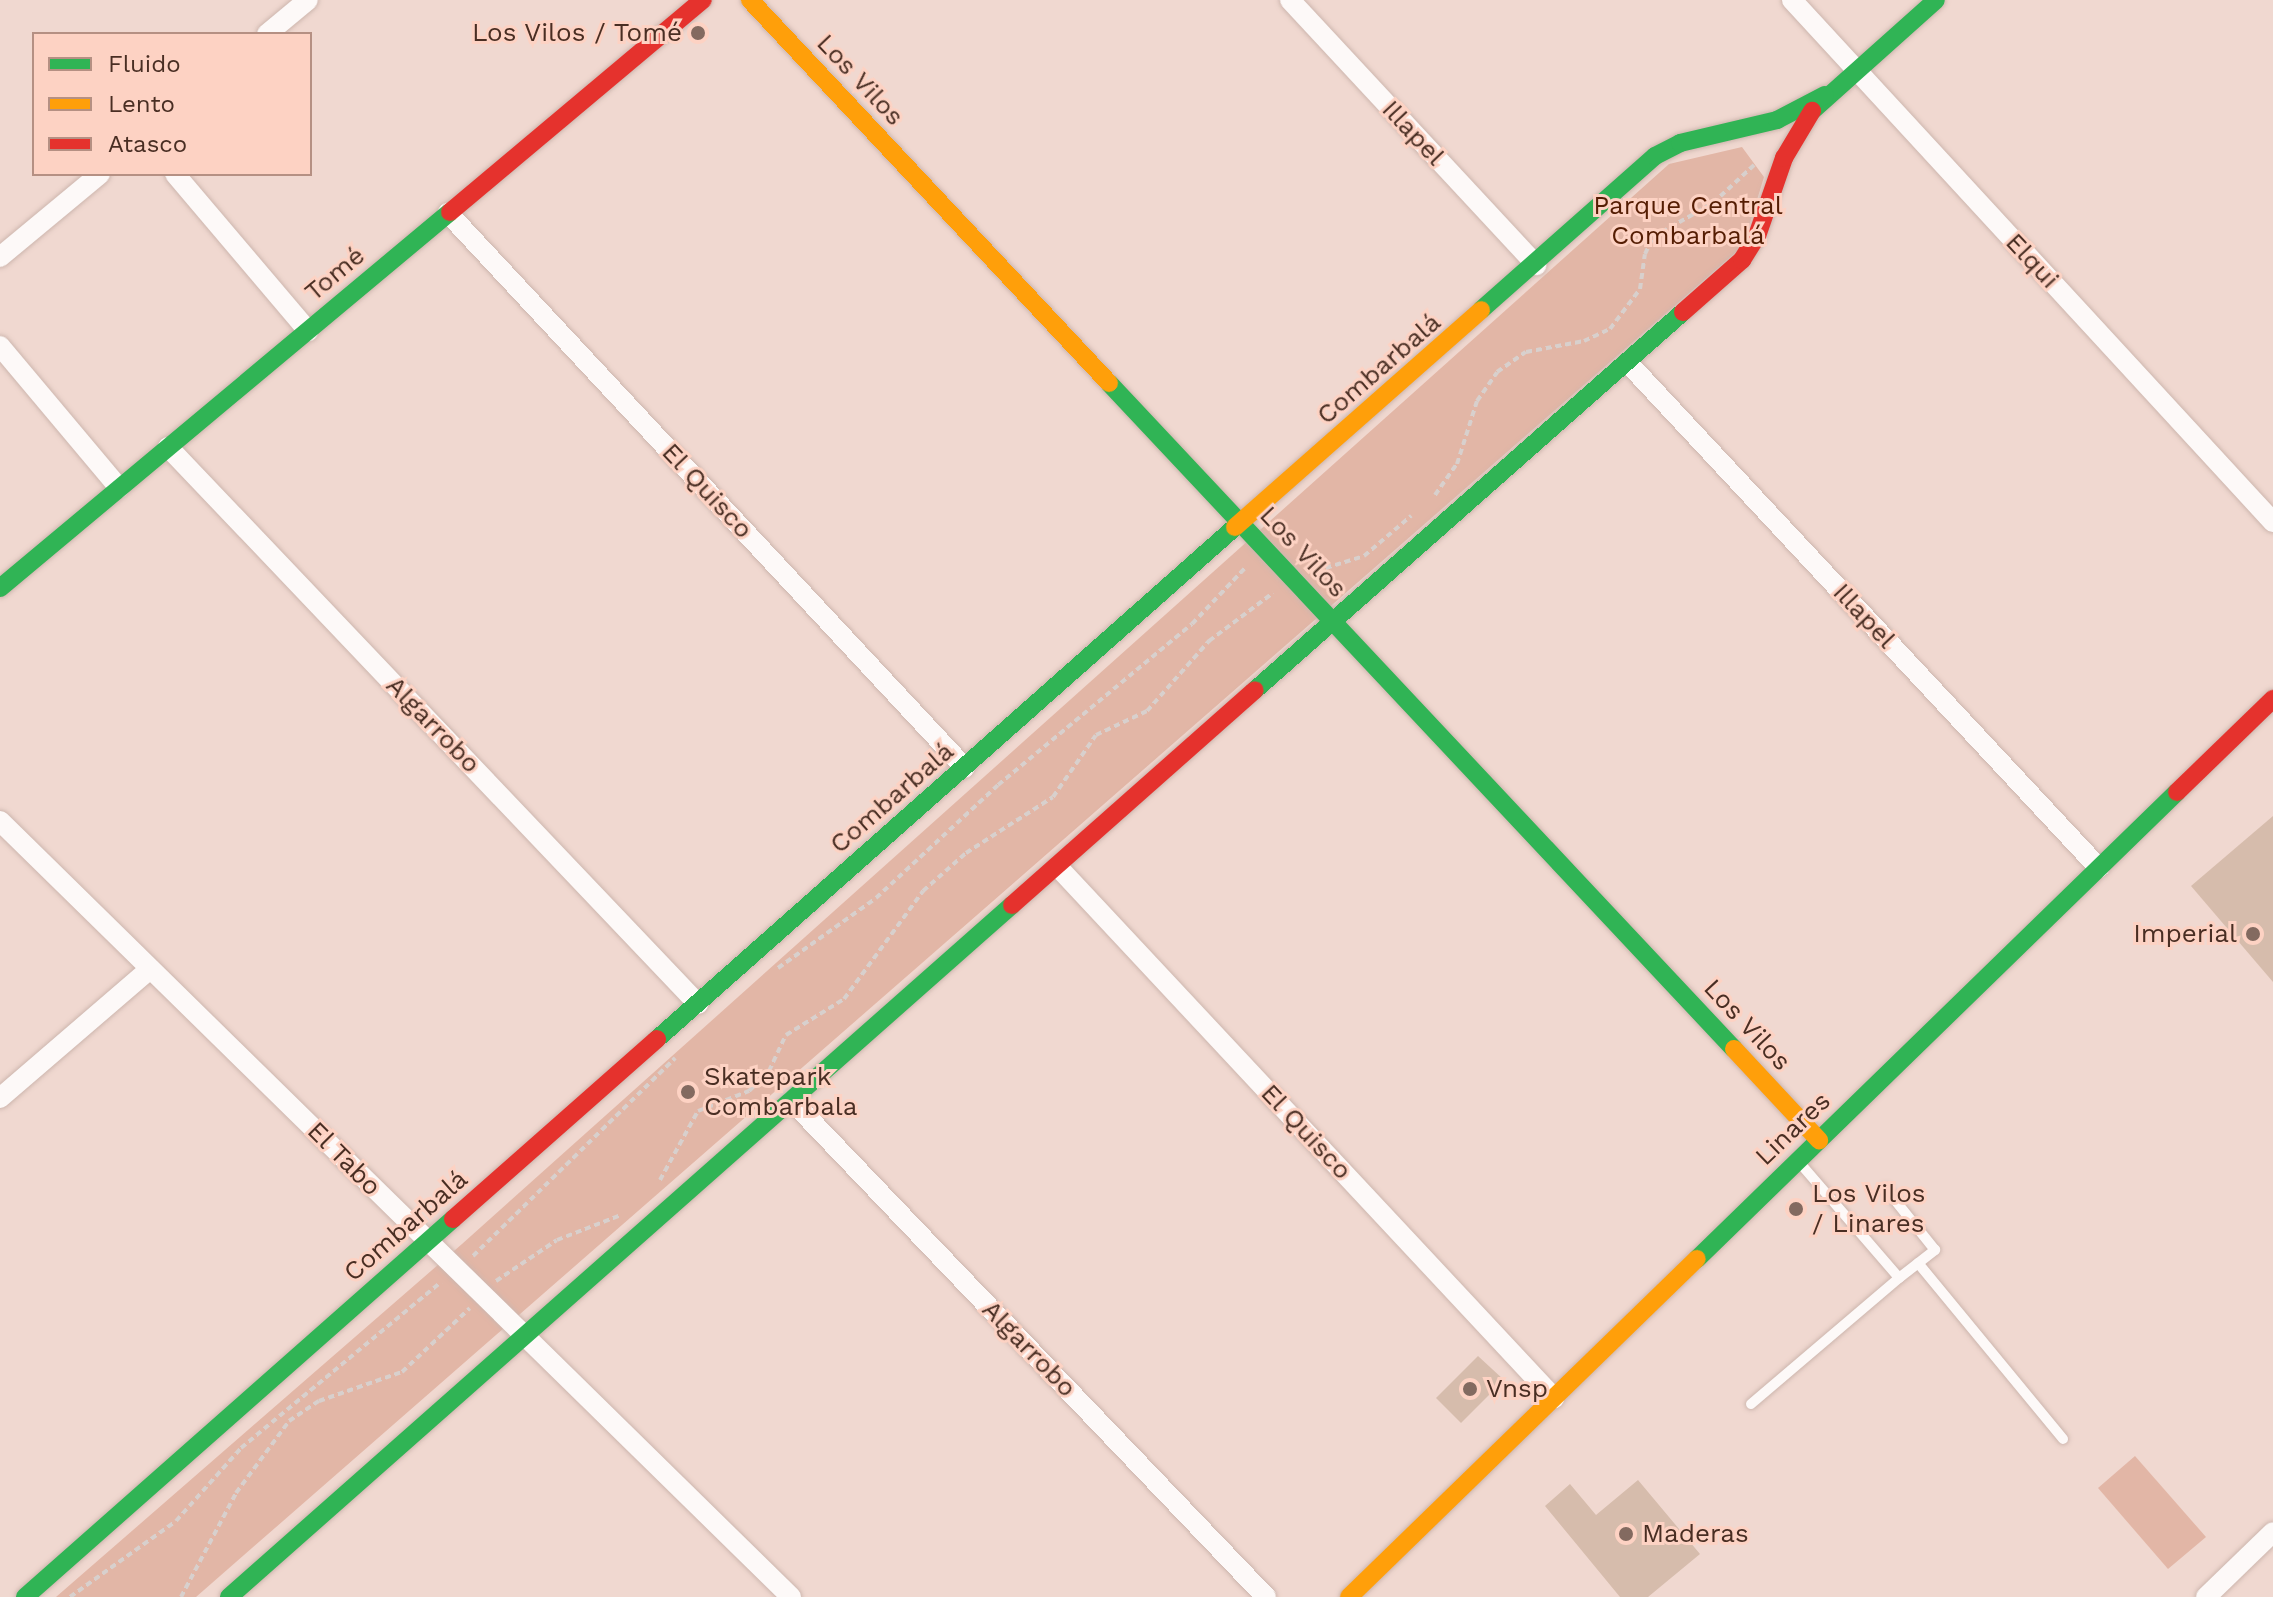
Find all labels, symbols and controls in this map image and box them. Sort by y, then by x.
place label: Los Vilos / Tomé [470,17,682,49]
marker: Los Vilos / Tomé [689,24,707,42]
street label: Los Vilos [810,28,910,132]
legend [32,32,312,176]
text: Fluido [108,50,181,78]
text: Lento [108,90,175,118]
street label: Illapel [1375,94,1451,172]
text: Atasco [108,130,187,158]
park label: Parque Central Combarbalá [1593,190,1783,252]
street label: Elqui [1999,227,2065,295]
street label: Tomé [299,240,371,308]
street label: Combarbalá [1311,307,1447,431]
street label: El Quisco [655,437,759,545]
street label: Los Vilos [1253,500,1353,604]
street label: Illapel [1826,577,1902,655]
street label: Algarrobo [379,670,487,780]
street label: Combarbalá [824,736,960,860]
place label: Imperial [2133,918,2237,950]
marker: Imperial [2244,925,2262,943]
street label: Los Vilos [1697,973,1797,1077]
place label: Skatepark Combarbala [704,1061,858,1122]
street label: El Quisco [1254,1078,1358,1186]
marker: Skatepark Combarbala [679,1083,697,1101]
street label: Linares [1749,1086,1837,1172]
street label: El Tabo [300,1115,388,1203]
street label: Combarbalá [338,1164,474,1288]
place label: Los Vilos / Linares [1812,1178,1926,1240]
marker: Los Vilos / Linares [1787,1200,1805,1218]
street label: Algarrobo [975,1294,1083,1404]
place label: Vnsp [1486,1373,1548,1405]
marker: Vnsp [1461,1380,1479,1398]
place label: Maderas [1642,1518,1749,1550]
marker: Maderas [1617,1525,1635,1543]

